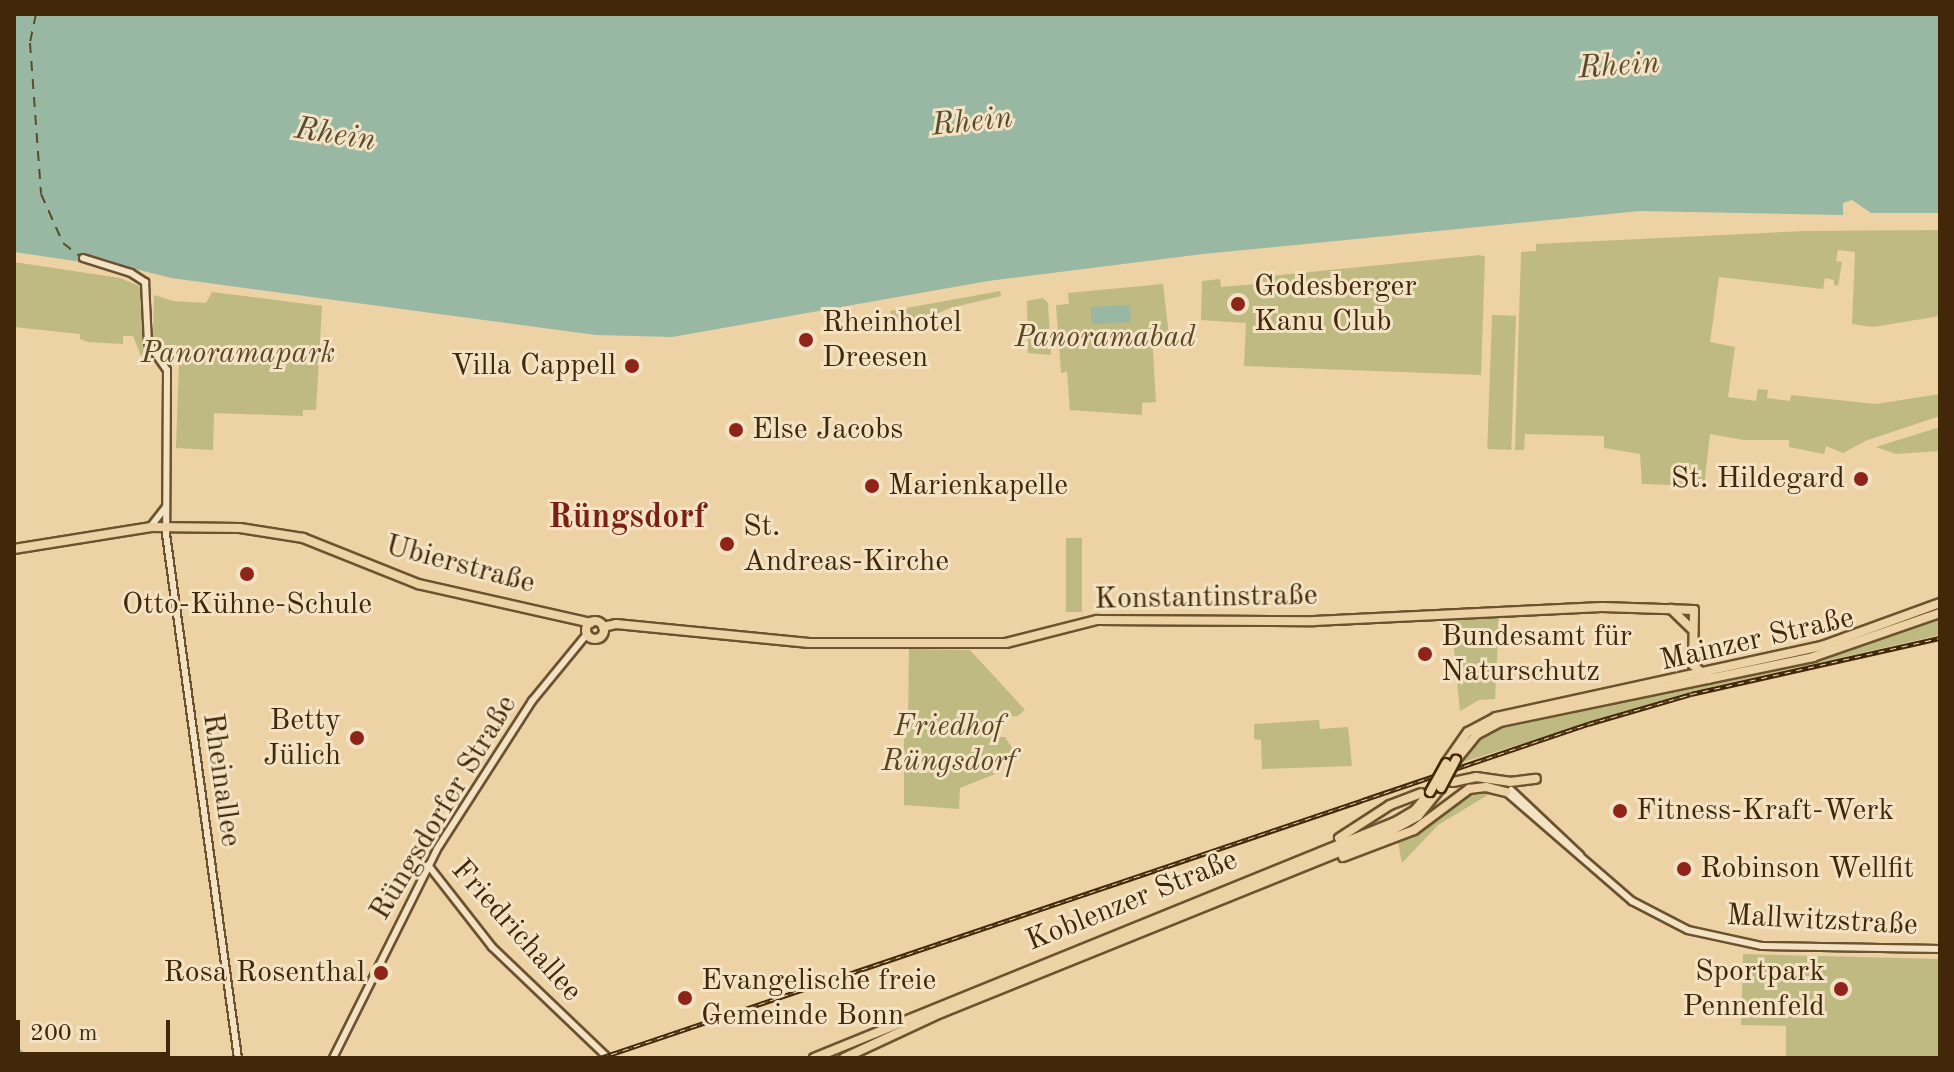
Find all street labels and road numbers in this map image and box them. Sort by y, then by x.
street label: Ubierstraße [381,528,539,602]
street label: Konstantinstraße [1094,578,1318,618]
street label: Mainzer Straße [1657,600,1857,680]
street label: Rüngsdorfer Straße [363,689,525,927]
street label: Rheinallee [194,711,248,849]
street label: Koblenzer Straße [1021,842,1243,960]
street label: Friedrichallee [443,853,589,1009]
street label: Mallwitzstraße [1725,898,1919,944]

